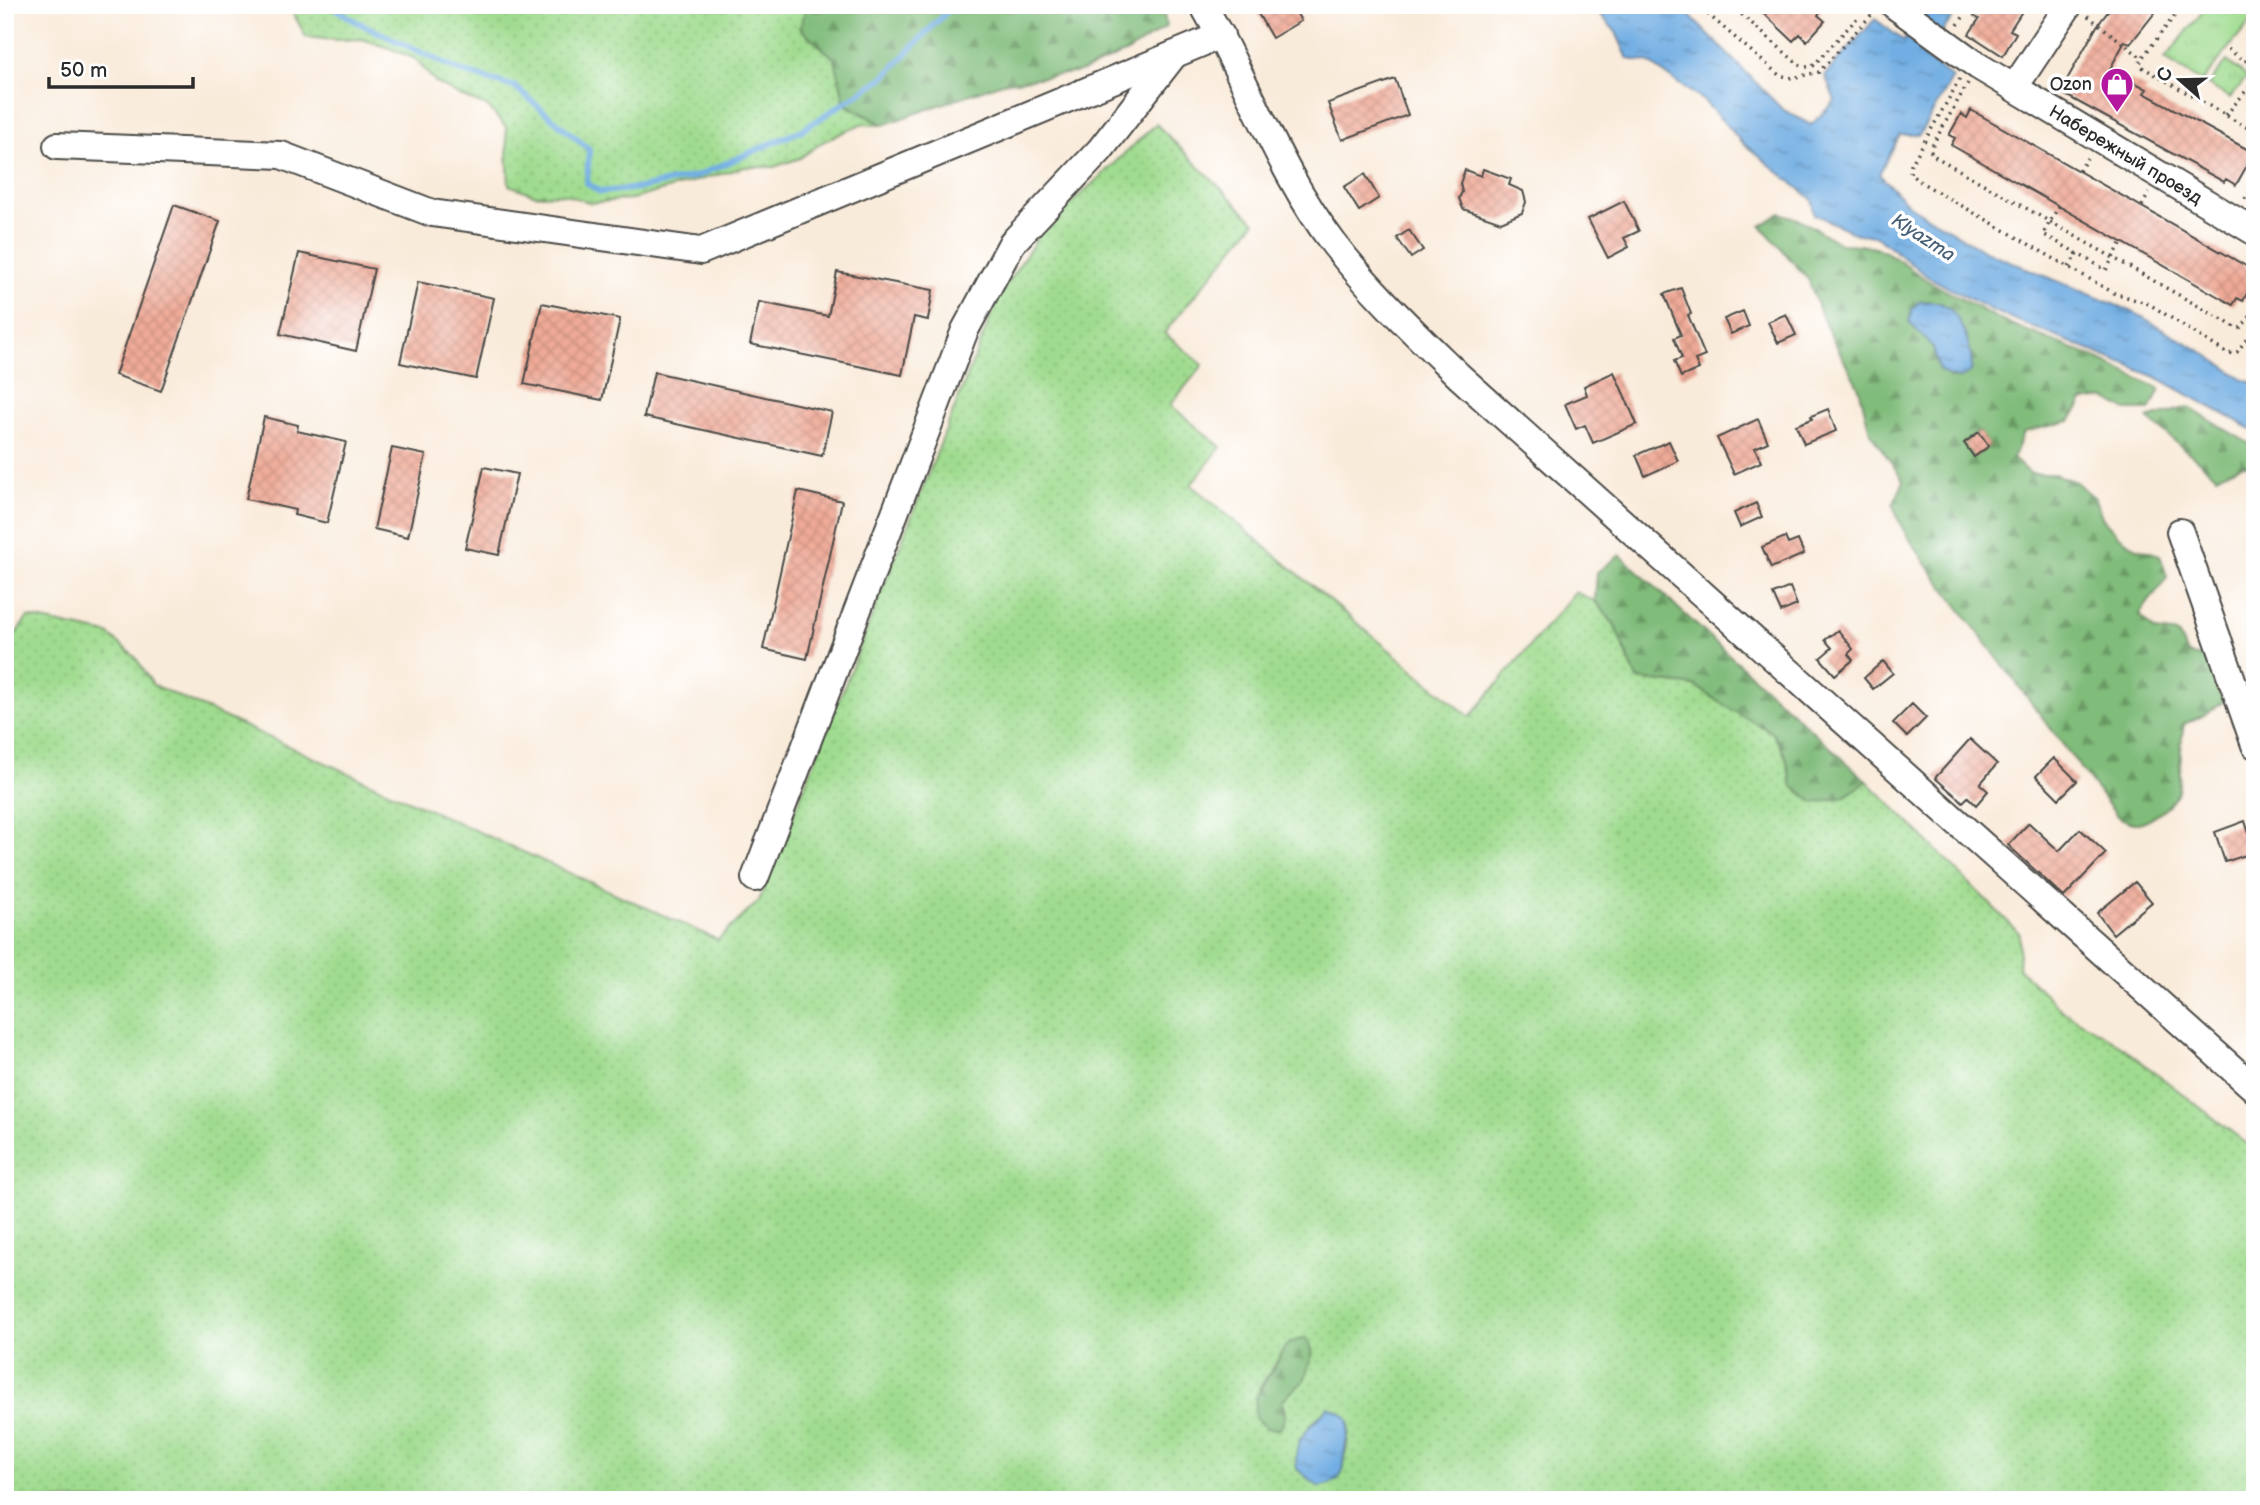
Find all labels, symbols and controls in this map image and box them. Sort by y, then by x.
scale bar [49,46,192,90]
north arrow [2144,46,2214,116]
text: 50 m [60,58,107,83]
shop icon: Ozon [2098,65,2136,114]
text: С [2152,65,2179,85]
place label: Ozon [2050,74,2092,95]
street label: Набережный проезд [2045,101,2206,208]
water label: Klyazma [1887,209,1959,267]

